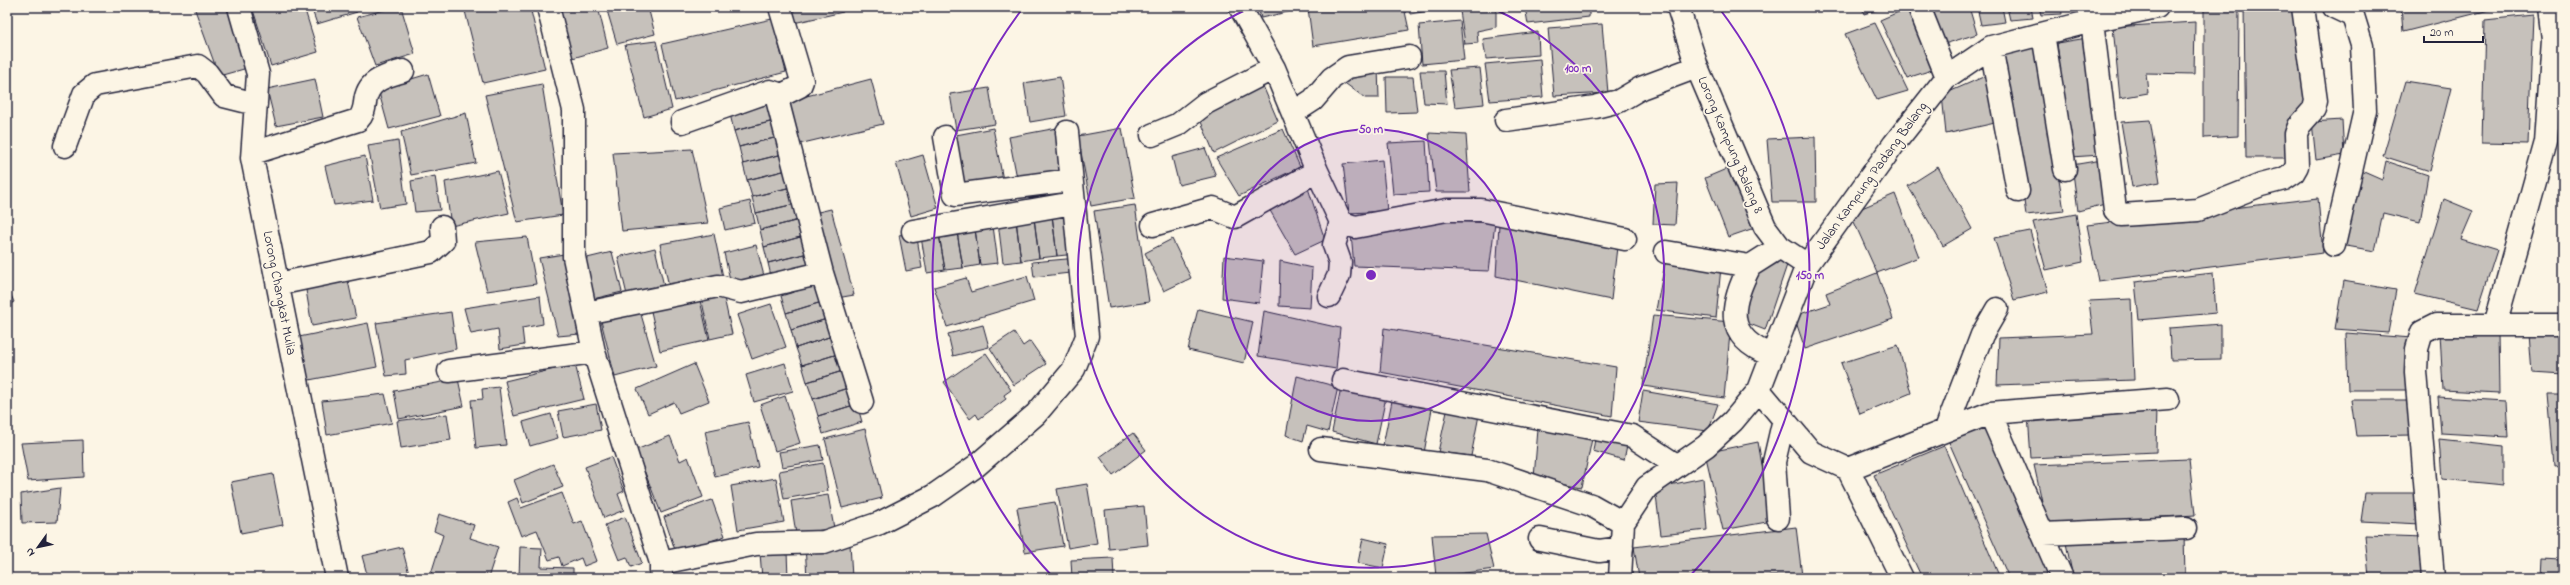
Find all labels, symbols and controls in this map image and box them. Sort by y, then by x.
scale bar [2424,18,2483,44]
text: 20 m [2430,24,2453,42]
text: 100 m [1565,60,1592,78]
street label: Lorong Kampung Balang 8 [1691,73,1768,217]
street label: Jalan Kampung Padang Balang [1811,97,1934,255]
text: 50 m [1359,121,1384,139]
street label: Lorong Changkat Mulia [256,229,301,357]
text: 150 m [1796,267,1825,285]
centre of rings [1364,268,1378,282]
north arrow [18,527,58,567]
text: N [22,544,39,559]

